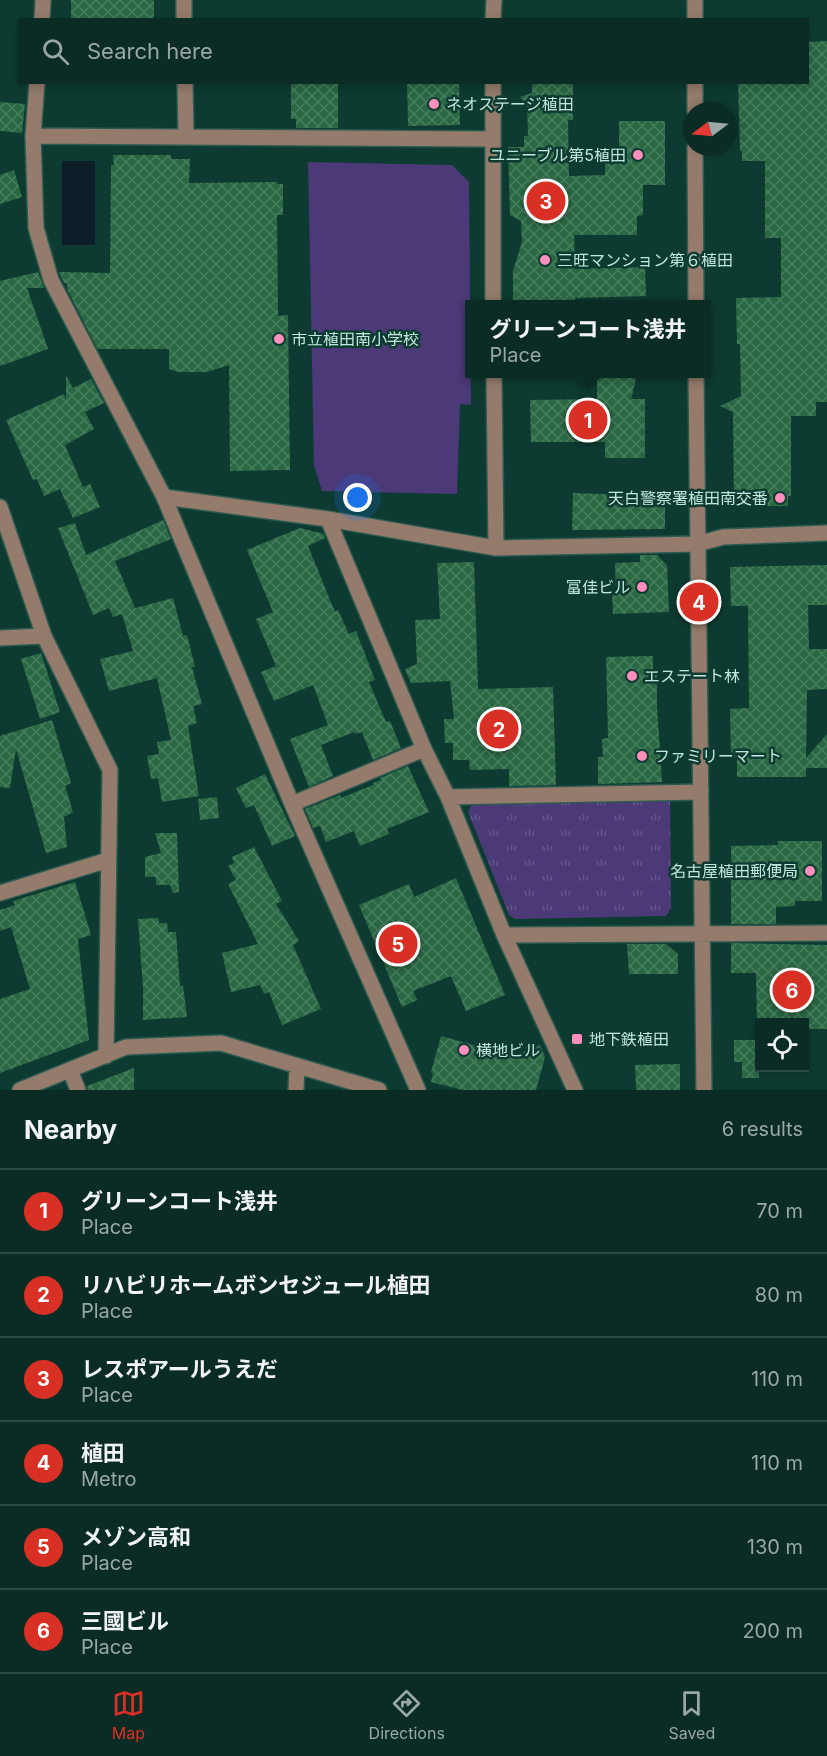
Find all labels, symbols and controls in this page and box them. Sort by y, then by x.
search box [18,18,809,84]
icon: search [39,35,72,68]
text: Search here [87,38,213,64]
place label: ネオステージ植田 [446,94,574,114]
marker: ネオステージ植田 [427,97,441,111]
north arrow [683,102,737,156]
place label: ユニーブル第5植田 [489,145,626,165]
marker: ユニーブル第5植田 [631,148,645,162]
pin: 3 [526,178,566,224]
place label: 三旺マンション第６植田 [557,250,733,270]
marker: 三旺マンション第６植田 [538,253,552,267]
popup [465,300,711,378]
text: グリーンコート浅井 [490,316,686,342]
place label: 市立植田南小学校 [291,329,419,349]
marker: 市立植田南小学校 [272,332,286,346]
text: Place [490,343,541,367]
pin: 1 [568,398,608,442]
your location [343,483,372,512]
place label: 天白警察署植田南交番 [608,488,768,508]
marker: 天白警察署植田南交番 [773,491,787,505]
place label: 富佳ビル [566,577,630,597]
marker: 富佳ビル [635,580,649,594]
pin: 4 [680,580,718,624]
place label: エステート林 [644,666,740,686]
marker: エステート林 [625,669,639,683]
pin: 2 [480,706,518,752]
place label: ファミリーマート [654,746,782,766]
marker: ファミリーマート [635,749,649,763]
place label: 名古屋植田郵便局 [670,861,798,881]
marker: 名古屋植田郵便局 [803,864,817,878]
pin: 5 [378,922,418,966]
pin: 6 [772,968,812,1012]
map controls [755,1018,809,1072]
button: locate [755,1018,809,1072]
place label: 地下鉄植田 [589,1029,669,1049]
marker: 地下鉄植田 [570,1032,584,1046]
place label: 横地ビル [476,1040,540,1060]
marker: 横地ビル [457,1043,471,1057]
text: Nearby [24,1114,117,1145]
text: 6 results [722,1117,803,1141]
text: グリーンコート浅井 [81,1188,278,1214]
text: 1 [39,1199,48,1223]
text: 70 m [756,1199,803,1223]
text: Place [81,1215,133,1239]
text: リハビリホームボンセジュール植田 [81,1272,431,1298]
text: 2 [37,1283,50,1307]
text: 80 m [755,1283,803,1307]
text: Place [81,1299,133,1323]
text: レスポアールうえだ [81,1356,278,1382]
text: 3 [37,1367,50,1391]
text: 110 m [751,1367,803,1391]
text: Place [81,1383,133,1407]
text: 植田 [81,1440,125,1466]
text: 4 [37,1451,50,1475]
text: 110 m [751,1451,803,1475]
text: Metro [81,1467,136,1491]
text: メゾン高和 [81,1524,191,1550]
text: 5 [37,1535,50,1559]
text: 130 m [747,1535,803,1559]
text: Place [81,1551,133,1575]
text: 三國ビル [81,1608,169,1634]
text: 6 [37,1619,50,1643]
text: 200 m [742,1619,803,1643]
text: Place [81,1635,133,1659]
tab: Map [112,1687,145,1743]
tab: Directions [369,1687,445,1743]
tab: Saved [668,1687,715,1743]

